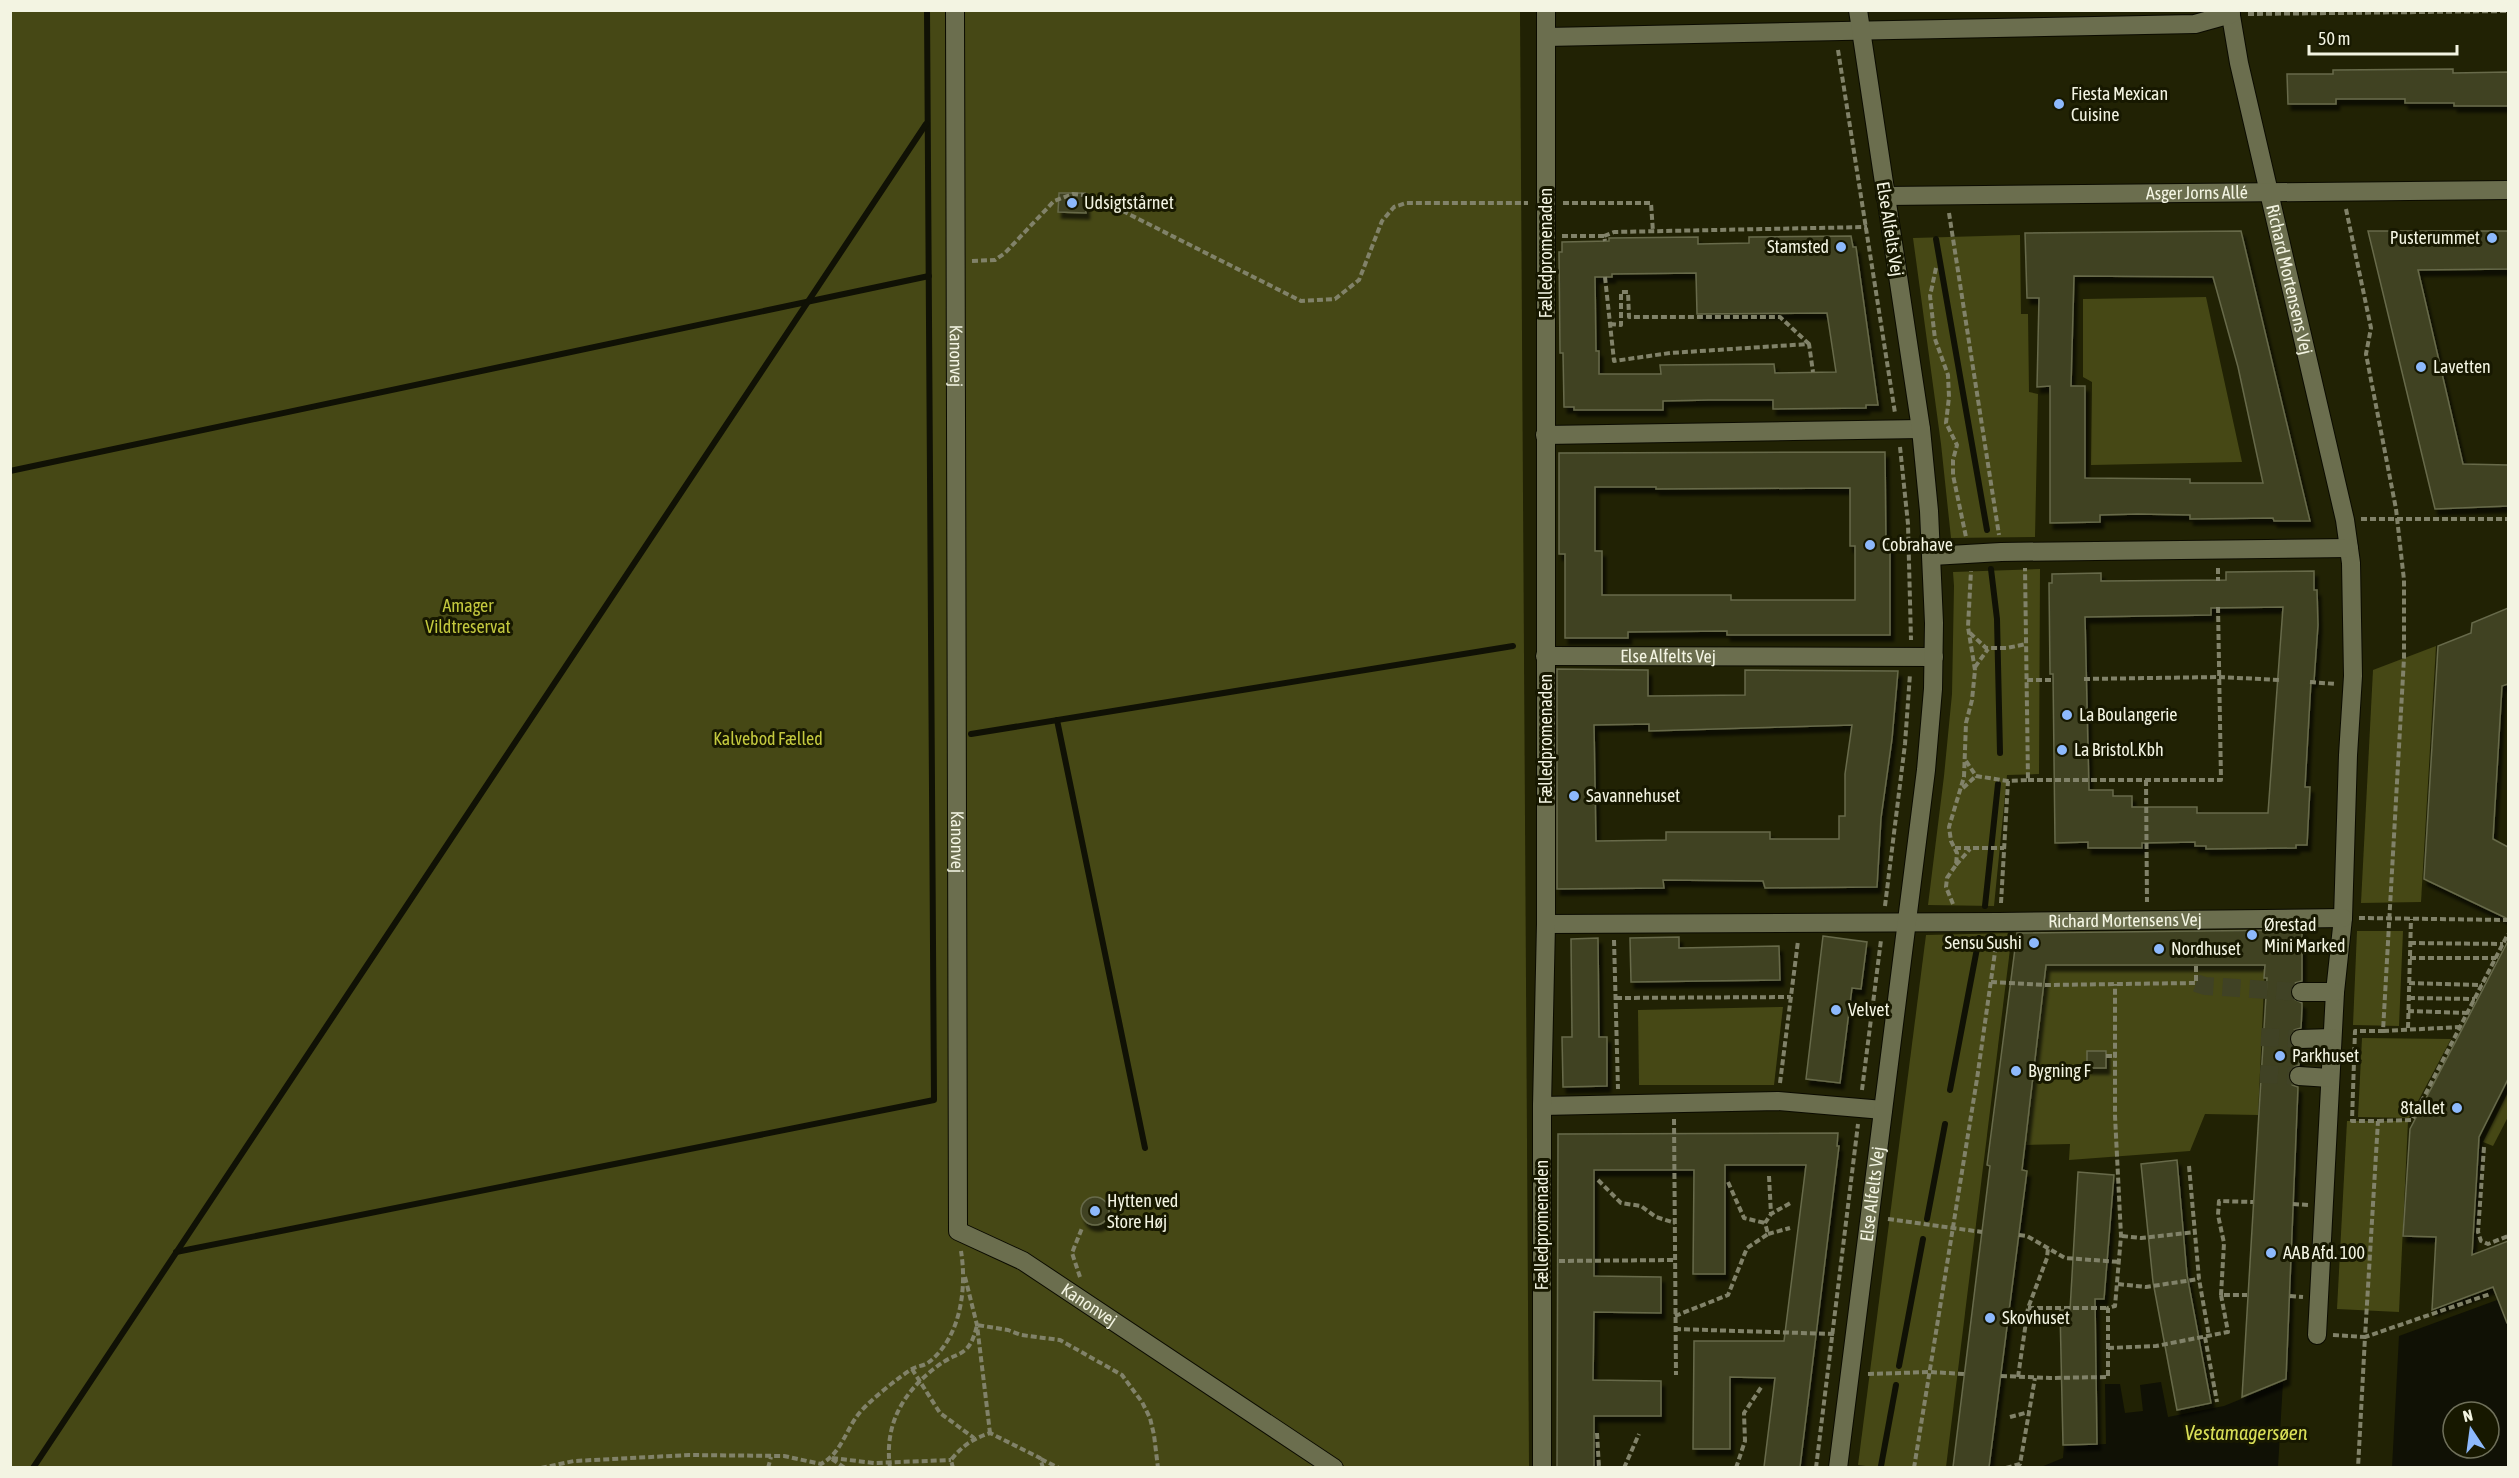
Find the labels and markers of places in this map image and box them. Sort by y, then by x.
place label: Fiesta Mexican Cuisine [2071,83,2168,125]
marker: Fiesta Mexican Cuisine [2052,97,2066,111]
place label: Udsigtstårnet [1084,192,1174,213]
marker: Udsigtstårnet [1065,196,1079,210]
place label: Pusterummet [2390,227,2480,248]
marker: Pusterummet [2485,231,2499,245]
place label: Stamsted [1767,236,1829,257]
marker: Stamsted [1834,240,1848,254]
place label: Lavetten [2433,356,2491,377]
marker: Lavetten [2414,360,2428,374]
place label: Cobrahave [1882,534,1953,555]
marker: Cobrahave [1863,538,1877,552]
place label: La Boulangerie [2079,704,2178,725]
marker: La Boulangerie [2060,708,2074,722]
place label: La Bristol.Kbh [2074,739,2164,760]
marker: La Bristol.Kbh [2055,743,2069,757]
place label: Savannehuset [1586,785,1680,806]
marker: Savannehuset [1567,789,1581,803]
place label: Ørestad Mini Marked [2264,914,2345,956]
marker: Ørestad Mini Marked [2245,928,2259,942]
place label: Sensu Sushi [1945,932,2022,953]
marker: Sensu Sushi [2027,936,2041,950]
place label: Nordhuset [2171,938,2241,959]
marker: Nordhuset [2152,942,2166,956]
place label: Velvet [1848,999,1890,1020]
marker: Velvet [1829,1003,1843,1017]
place label: Parkhuset [2292,1045,2359,1066]
marker: Parkhuset [2273,1049,2287,1063]
place label: Bygning F [2028,1060,2091,1081]
marker: Bygning F [2009,1064,2023,1078]
place label: 8tallet [2400,1097,2445,1118]
marker: 8tallet [2450,1101,2464,1115]
place label: Hytten ved Store Høj [1107,1190,1178,1232]
marker: Hytten ved Store Høj [1088,1204,1102,1218]
place label: AAB Afd. 100 [2283,1242,2365,1263]
marker: AAB Afd. 100 [2264,1246,2278,1260]
place label: Skovhuset [2002,1307,2070,1328]
marker: Skovhuset [1983,1311,1997,1325]

